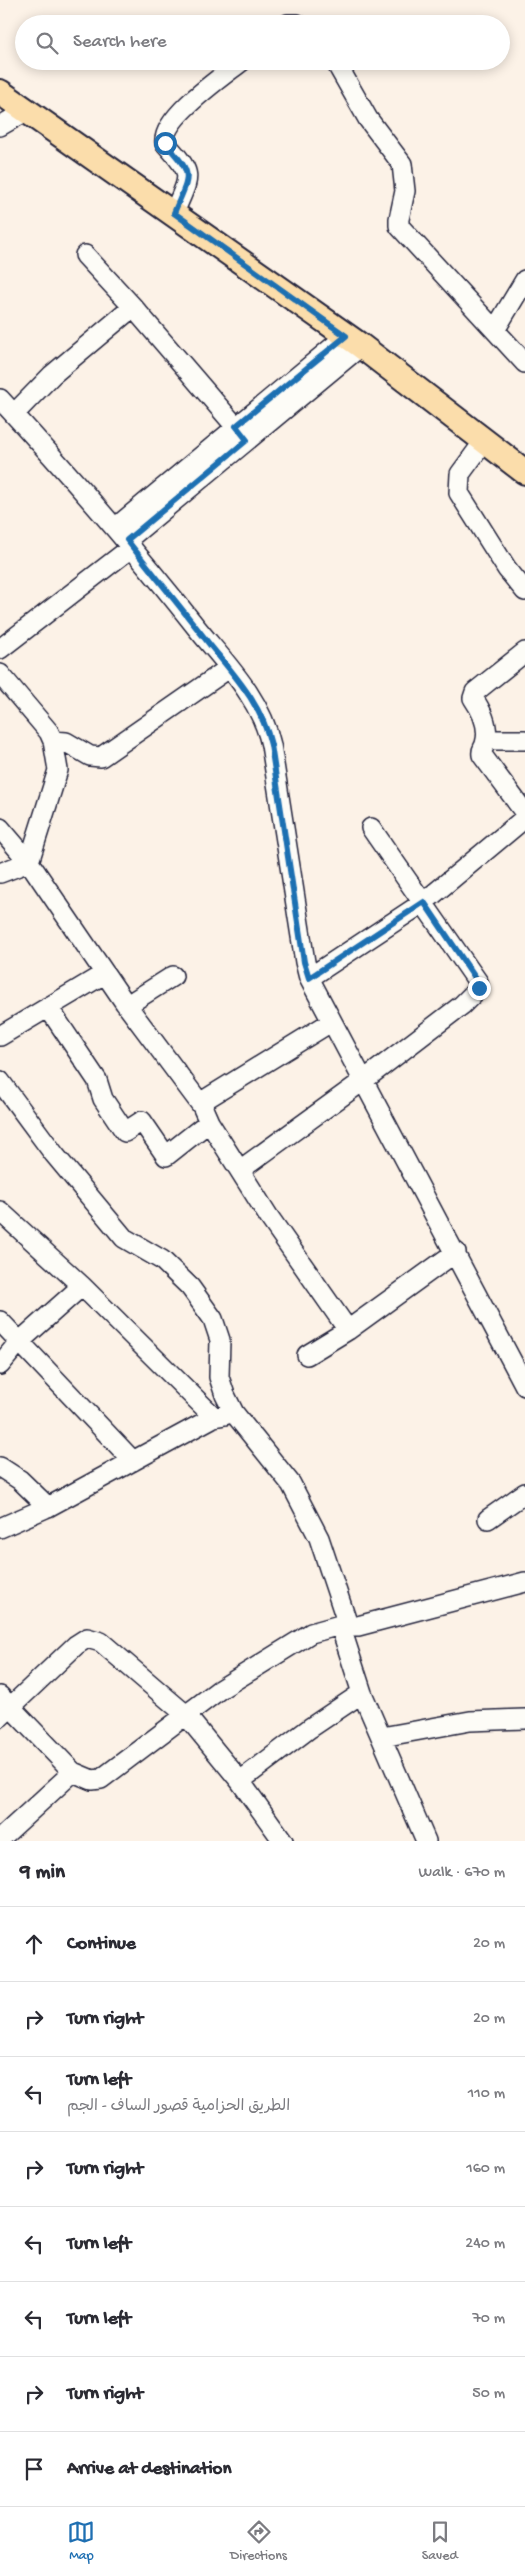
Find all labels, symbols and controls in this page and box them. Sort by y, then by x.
search box [15,15,510,70]
icon: search [33,29,61,57]
text: Search here [73,31,167,54]
route start [154,132,177,155]
route end [468,977,491,1000]
text: 9 min [20,1861,65,1886]
text: Walk · 670 m [419,1864,505,1883]
icon: ahead [20,1930,48,1958]
text: Continue [67,1933,136,1956]
text: 20 m [473,1935,505,1954]
icon: right [20,2005,48,2033]
text: Turn right [67,2008,143,2031]
text: 20 m [473,2010,505,2029]
text: Turn left [67,2069,131,2092]
icon: left [20,2080,48,2108]
text: 110 m [468,2085,505,2104]
text: الطريق الحزامية قصور الساف - الجم [67,2098,290,2117]
icon: right [20,2155,48,2183]
text: Turn right [67,2158,143,2181]
text: 160 m [466,2160,505,2179]
icon: left [20,2230,48,2258]
text: Turn left [67,2233,131,2256]
text: 240 m [465,2235,505,2254]
icon: left [20,2305,48,2333]
text: Turn left [67,2308,131,2331]
text: 70 m [472,2310,505,2329]
icon: right [20,2380,48,2408]
text: Turn right [67,2383,143,2406]
text: 50 m [472,2385,505,2404]
icon: arrive [20,2455,48,2483]
text: Arrive at destination [67,2458,231,2481]
tab: Map [67,2518,95,2565]
tab: Directions [230,2518,287,2565]
tab: Saved [422,2518,458,2565]

